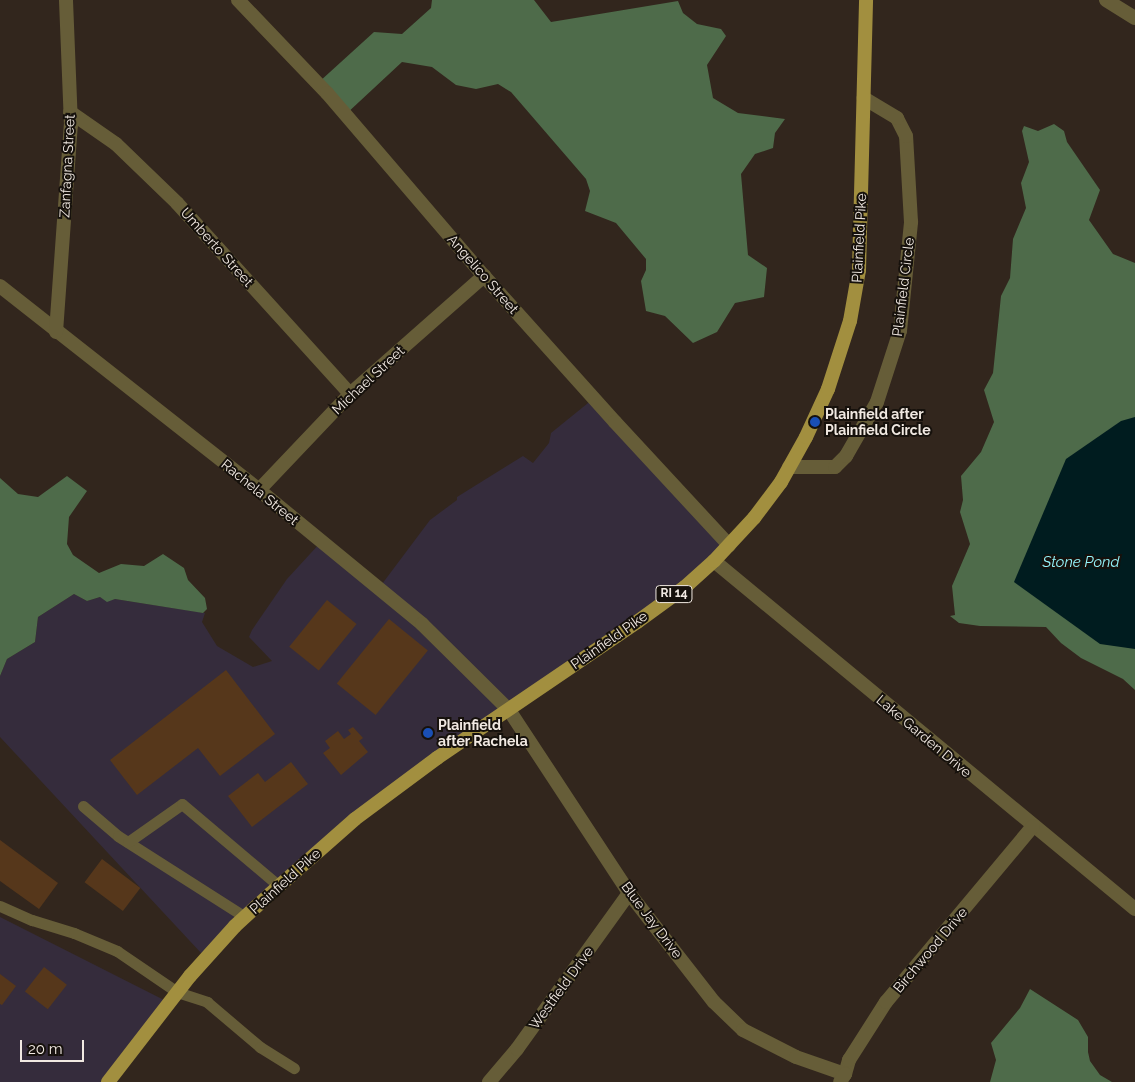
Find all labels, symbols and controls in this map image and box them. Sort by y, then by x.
street label: Zanfagna Street [56,114,78,218]
street label: Plainfield Pike [848,193,870,283]
street label: Umberto Street [177,204,257,290]
street label: Angelico Street [444,231,522,317]
street label: Plainfield Circle [889,236,917,338]
street label: Michael Street [328,342,408,418]
place label: Plainfield after Plainfield Circle [825,406,931,438]
marker: Plainfield after Plainfield Circle [809,416,821,428]
street label: Rachela Street [218,456,302,528]
water label: Stone Pond [1043,554,1119,572]
road number: RI 14 [655,584,693,604]
street label: Plainfield Pike [567,607,651,673]
street label: Lake Garden Drive [873,691,975,781]
place label: Plainfield after Rachela [438,717,528,750]
marker: Plainfield after Rachela [422,727,434,739]
street label: Plainfield Pike [246,845,324,917]
street label: Blue Jay Drive [618,878,686,962]
street label: Birchwood Drive [889,904,971,996]
street label: Westfield Drive [525,943,597,1033]
scale bar [22,1030,86,1062]
text: 20 m [28,1040,63,1058]

